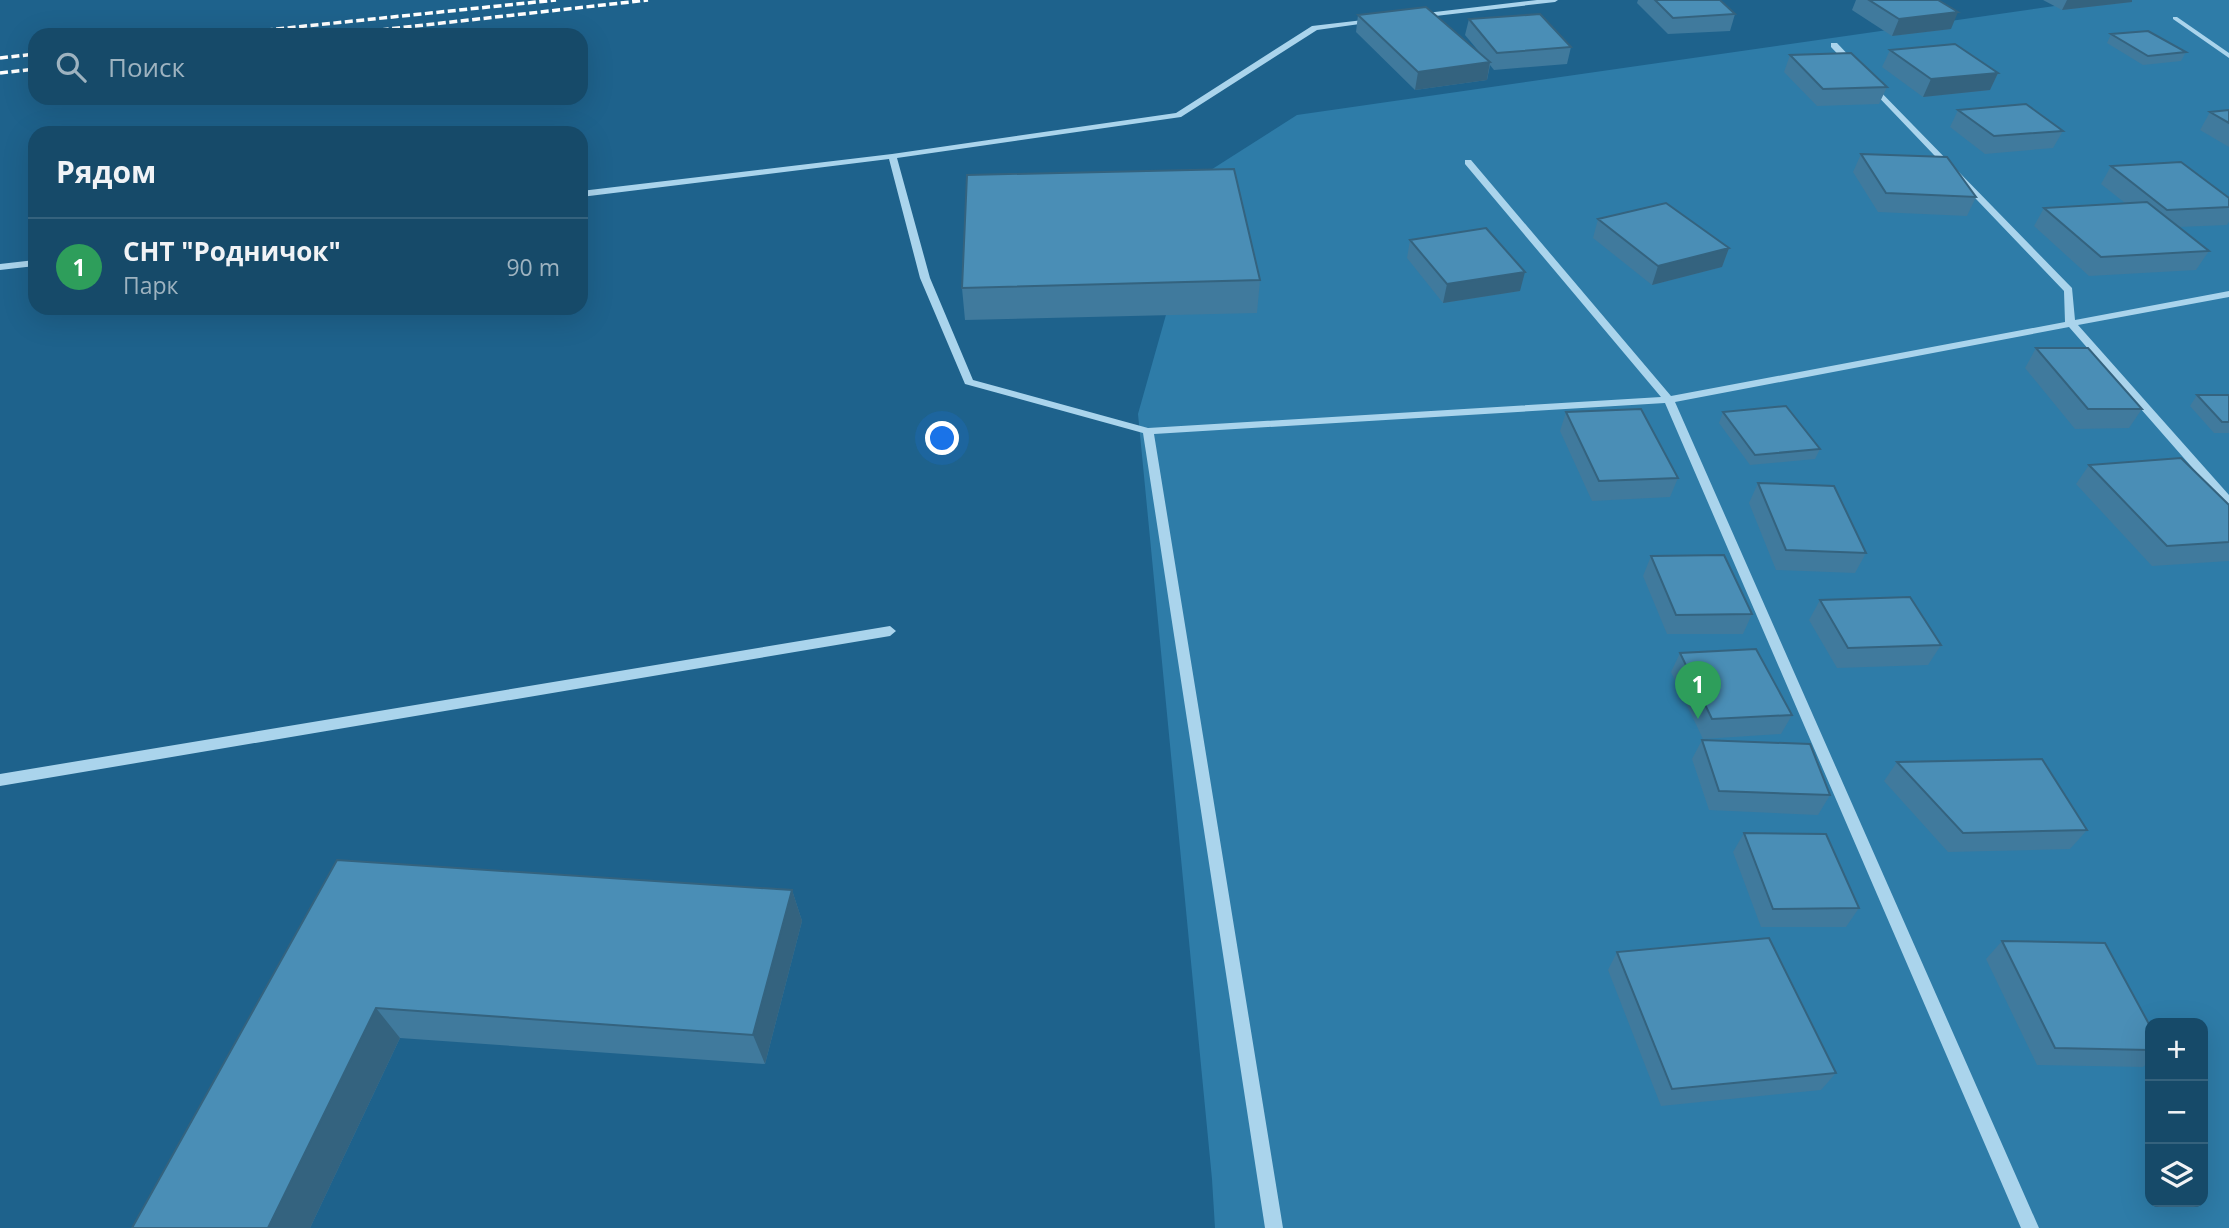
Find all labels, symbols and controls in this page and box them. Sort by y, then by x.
search box [28,28,588,105]
icon: search [52,48,90,86]
text: Поиск [108,49,185,85]
text: Рядом [56,151,156,192]
text: СНТ "Родничок" [123,233,341,269]
text: 1 [72,251,86,283]
text: 90 m [506,251,560,283]
text: Парк [123,269,178,301]
your location [925,421,959,455]
pin: 1 [1675,661,1721,719]
map controls [2145,1018,2208,1207]
button: + [2145,1018,2208,1081]
button: − [2145,1081,2208,1144]
button: layers [2145,1144,2208,1207]

